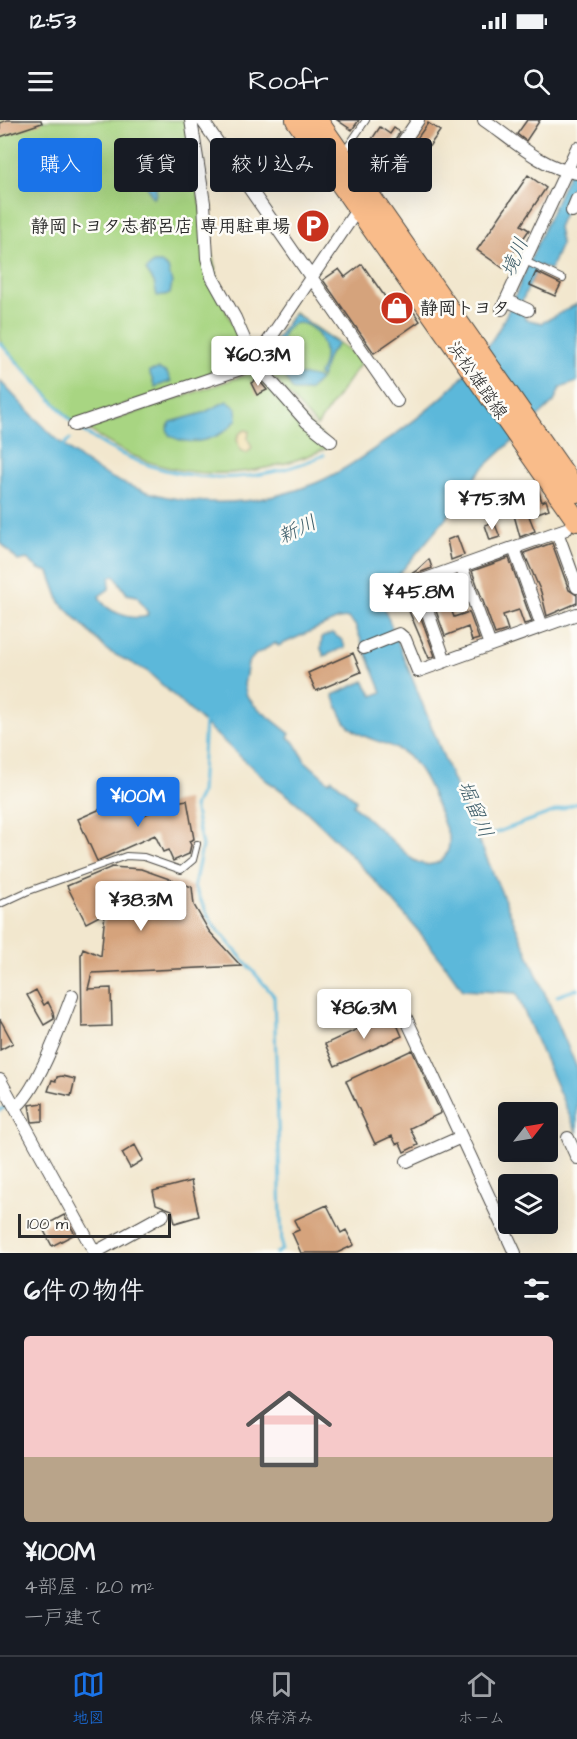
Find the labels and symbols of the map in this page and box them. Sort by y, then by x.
parking icon: 静岡トヨタ志都呂店 専用駐車場 [295,208,331,244]
place label: 静岡トヨタ志都呂店 専用駐車場 [31,214,290,239]
water label: 境川 [494,234,536,281]
shop icon: 静岡トヨタ [379,290,415,326]
place label: 静岡トヨタ [420,296,510,321]
pin: ¥60.3M [209,336,307,387]
street label: 浜松雄踏線 [442,336,514,424]
pin: ¥75.3M [443,480,541,531]
water label: 新川 [273,509,321,551]
pin: ¥45.8M [370,573,468,624]
water label: 堀留川 [450,776,500,842]
pin: ¥100M [96,777,180,828]
pin: ¥38.3M [92,881,190,932]
pin: ¥86.3M [315,989,413,1040]
north arrow [498,1102,558,1162]
scale bar [18,1211,171,1238]

